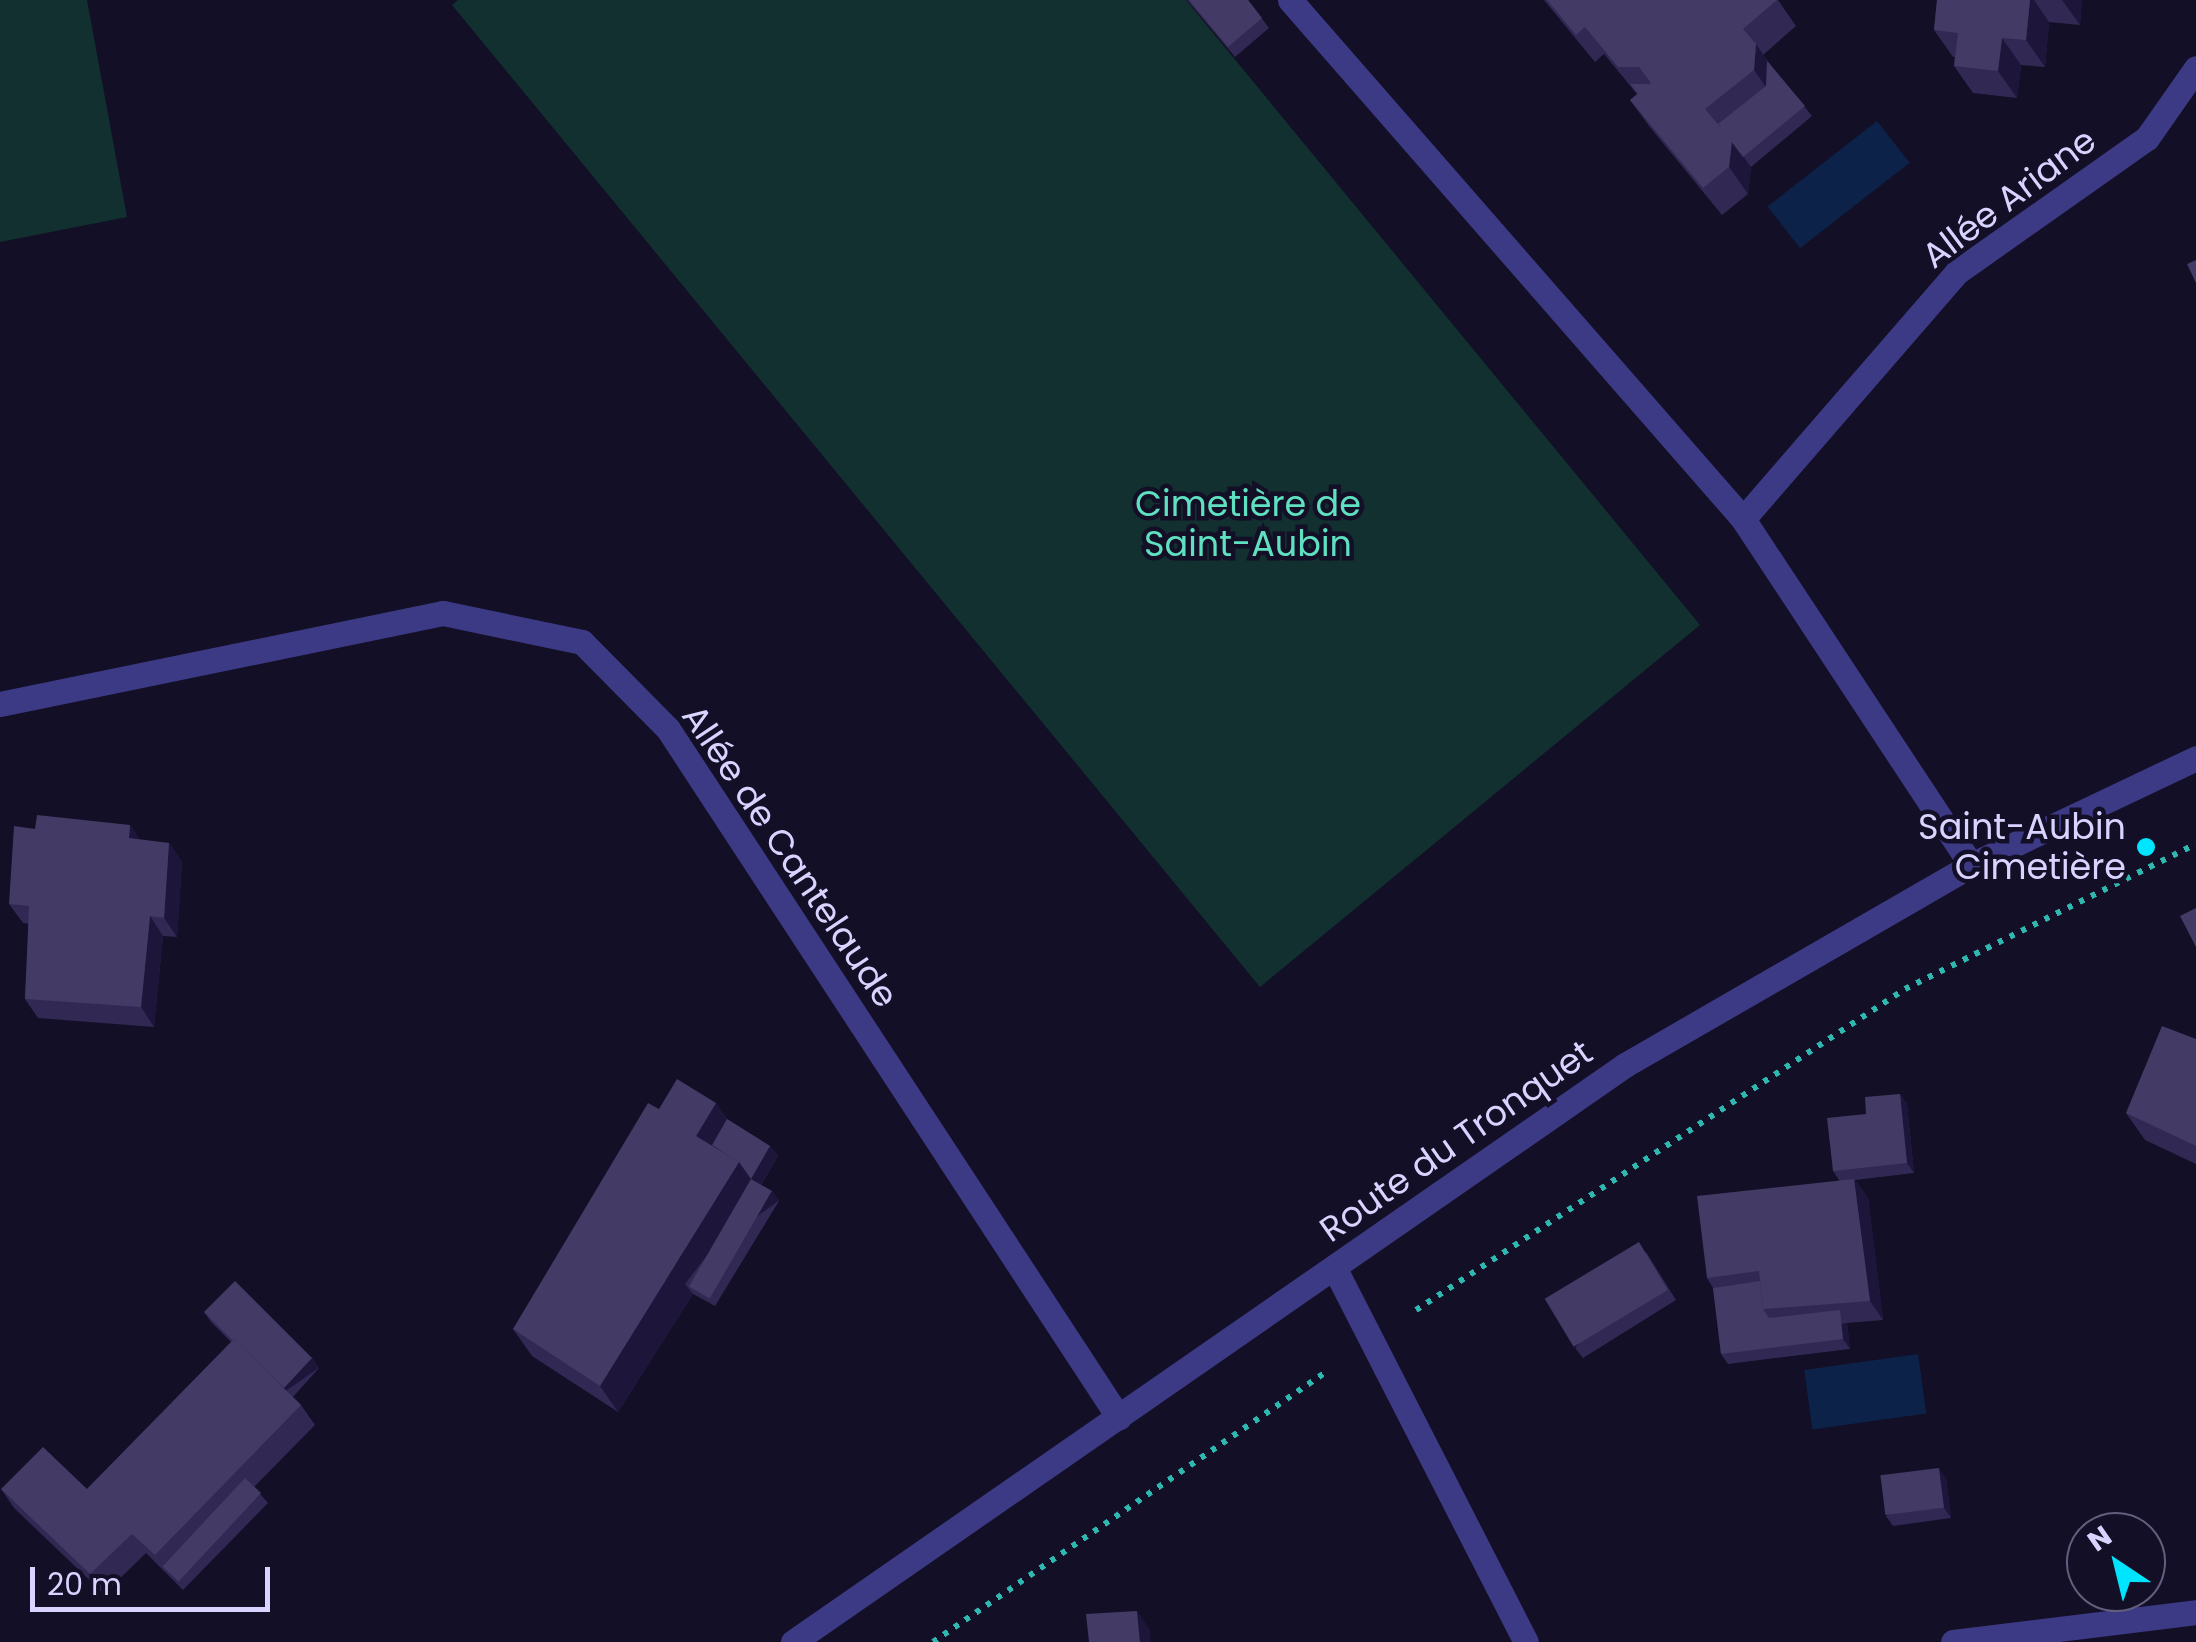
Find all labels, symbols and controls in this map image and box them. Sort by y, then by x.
street label: Allée Ariane [1914,119,2104,277]
park label: Cimetière de Saint-Aubin [1135,483,1361,565]
street label: Allée de Cantelaude [673,697,907,1015]
place label: Saint-Aubin Cimetière [1918,806,2126,888]
marker: Saint-Aubin Cimetière [2135,836,2157,858]
street label: Route du Tronquet [1312,1031,1600,1251]
north arrow [2066,1512,2166,1612]
text: N [2080,1517,2119,1561]
scale bar [35,1547,275,1609]
text: 20 m [47,1563,122,1606]

